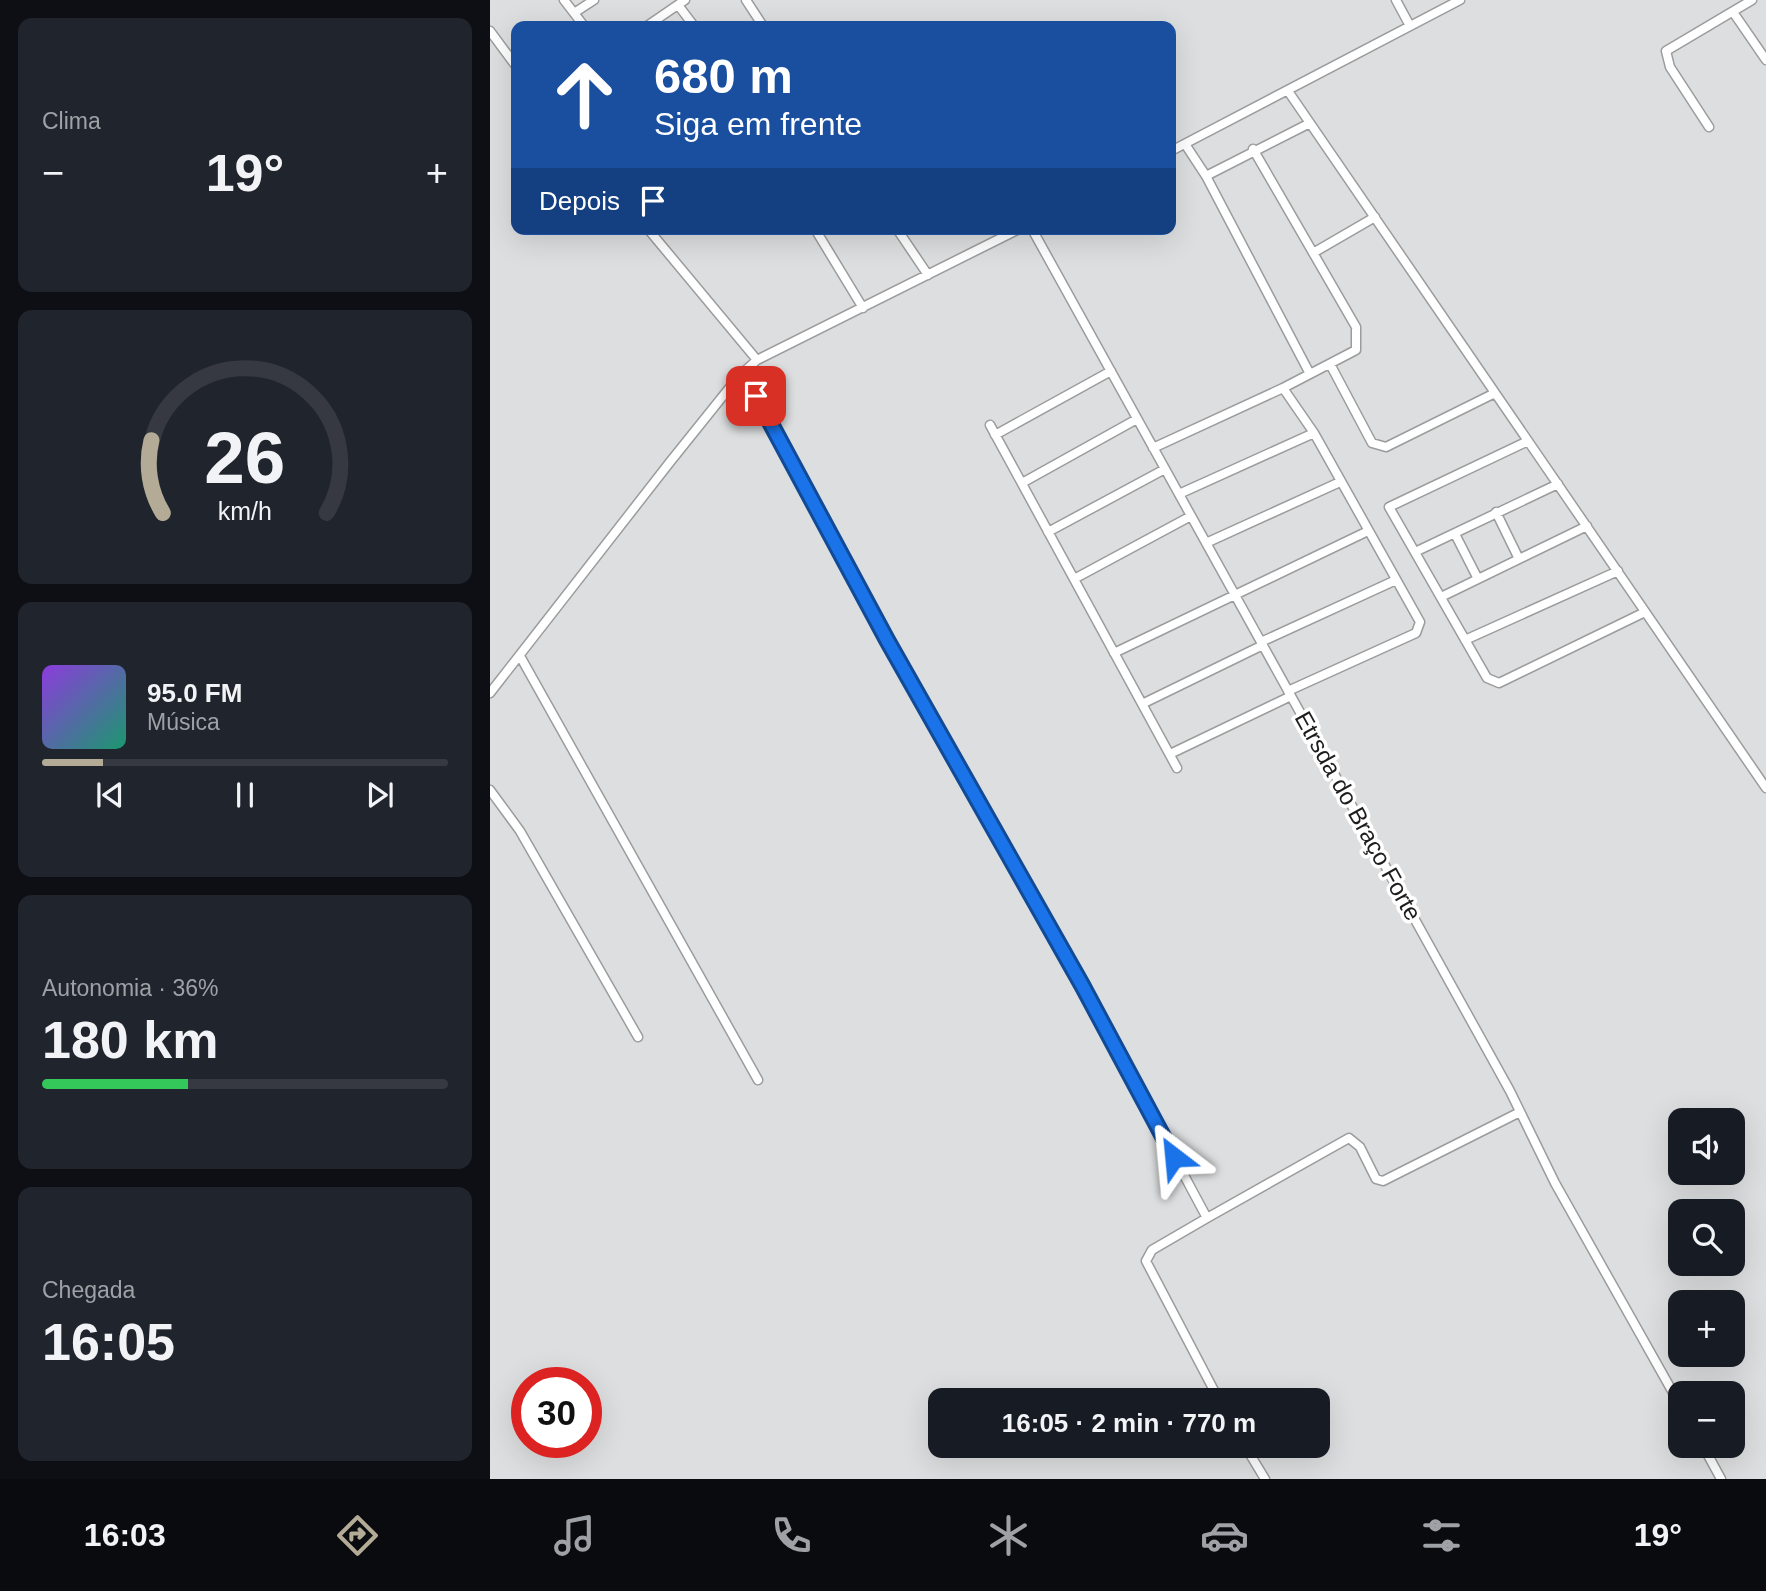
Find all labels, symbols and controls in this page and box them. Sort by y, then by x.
icon: ahead [539,49,630,140]
text: 680 m [654,49,793,103]
text: Siga em frente [654,106,862,142]
text: Clima [42,108,101,134]
text: 19° [206,144,284,202]
text: − [42,152,64,194]
text: + [426,152,448,194]
icon: arrive [634,182,672,220]
text: Depois [539,186,620,216]
pin [726,366,786,426]
icon: arrive [737,377,775,415]
text: 26 [205,418,285,499]
text: km/h [218,497,272,525]
text: 95.0 FM [147,678,242,708]
street label: Etrsda do Braço Forte [1290,707,1427,925]
text: Música [147,709,220,735]
icon: previous [91,776,129,814]
icon: pause [226,776,264,814]
icon: next [361,776,399,814]
text: Autonomia · 36% [42,975,218,1001]
text: 180 km [42,1011,218,1069]
map controls [1668,1108,1745,1458]
button: sound [1668,1108,1745,1185]
position arrow [1137,1120,1211,1194]
button: search [1668,1199,1745,1276]
text: Chegada [42,1277,135,1303]
button: + [1668,1290,1745,1367]
text: 16:05 [42,1313,175,1371]
speed limit sign: 30 [511,1367,602,1458]
button: − [1668,1381,1745,1458]
text: 16:05 · 2 min · 770 m [1002,1408,1256,1438]
icon: directions [333,1511,382,1560]
icon: music [550,1511,599,1560]
icon: phone [767,1511,816,1560]
icon: climate [984,1511,1033,1560]
icon: car [1200,1511,1249,1560]
icon: filters [1417,1511,1466,1560]
text: 16:03 [84,1517,166,1553]
text: 19° [1634,1517,1682,1553]

